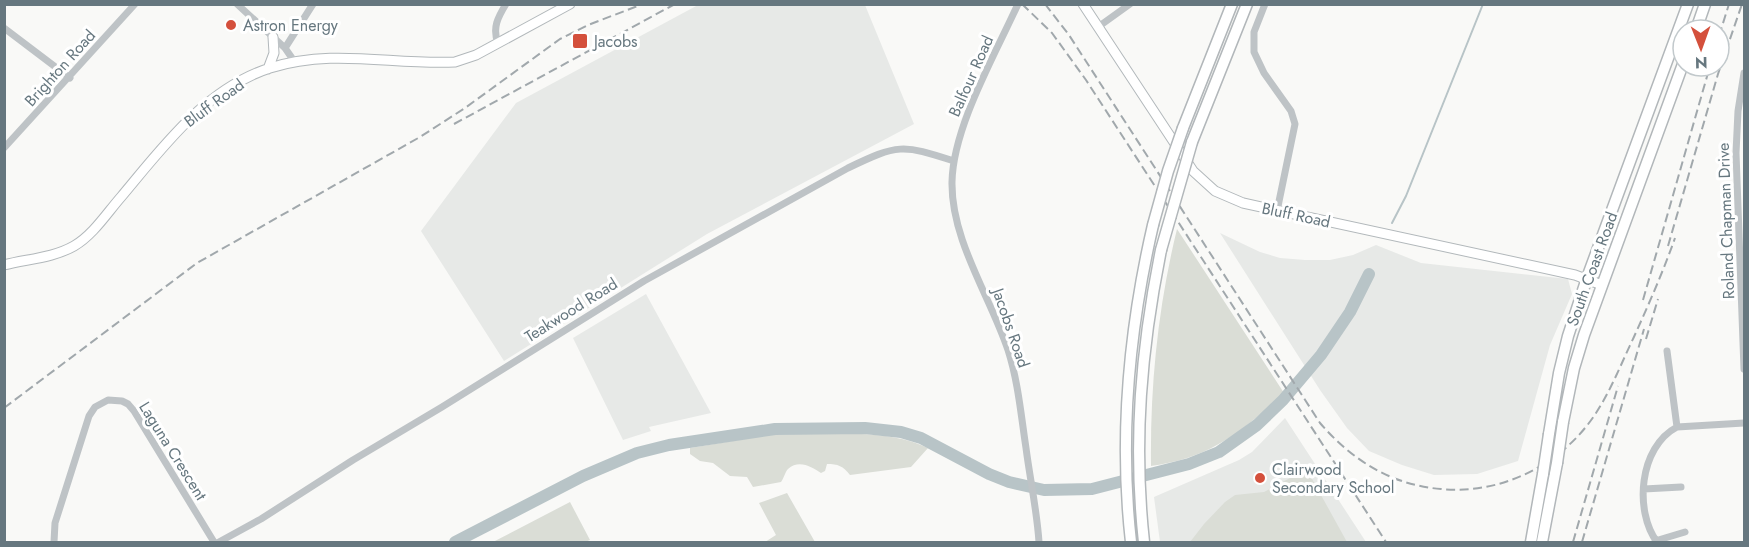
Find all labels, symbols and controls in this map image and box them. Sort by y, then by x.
place label: Astron Energy [243,14,339,37]
marker: Astron Energy [224,18,238,32]
north arrow [1671,18,1731,78]
street label: Brighton Road [19,24,101,112]
place label: Jacobs [592,30,638,53]
marker: Jacobs [571,32,589,50]
street label: Balfour Road [943,32,999,120]
text: N [1695,51,1708,74]
street label: Bluff Road [179,73,249,133]
street label: Roland Chapman Drive [1712,142,1740,300]
street label: Bluff Road [1260,197,1332,233]
street label: South Coast Road [1561,209,1623,329]
street label: Teakwood Road [520,272,622,348]
street label: Jacobs Road [986,283,1035,371]
street label: Laguna Crescent [133,397,213,505]
place label: Clairwood Secondary School [1272,458,1394,499]
marker: Clairwood Secondary School [1253,471,1267,485]

